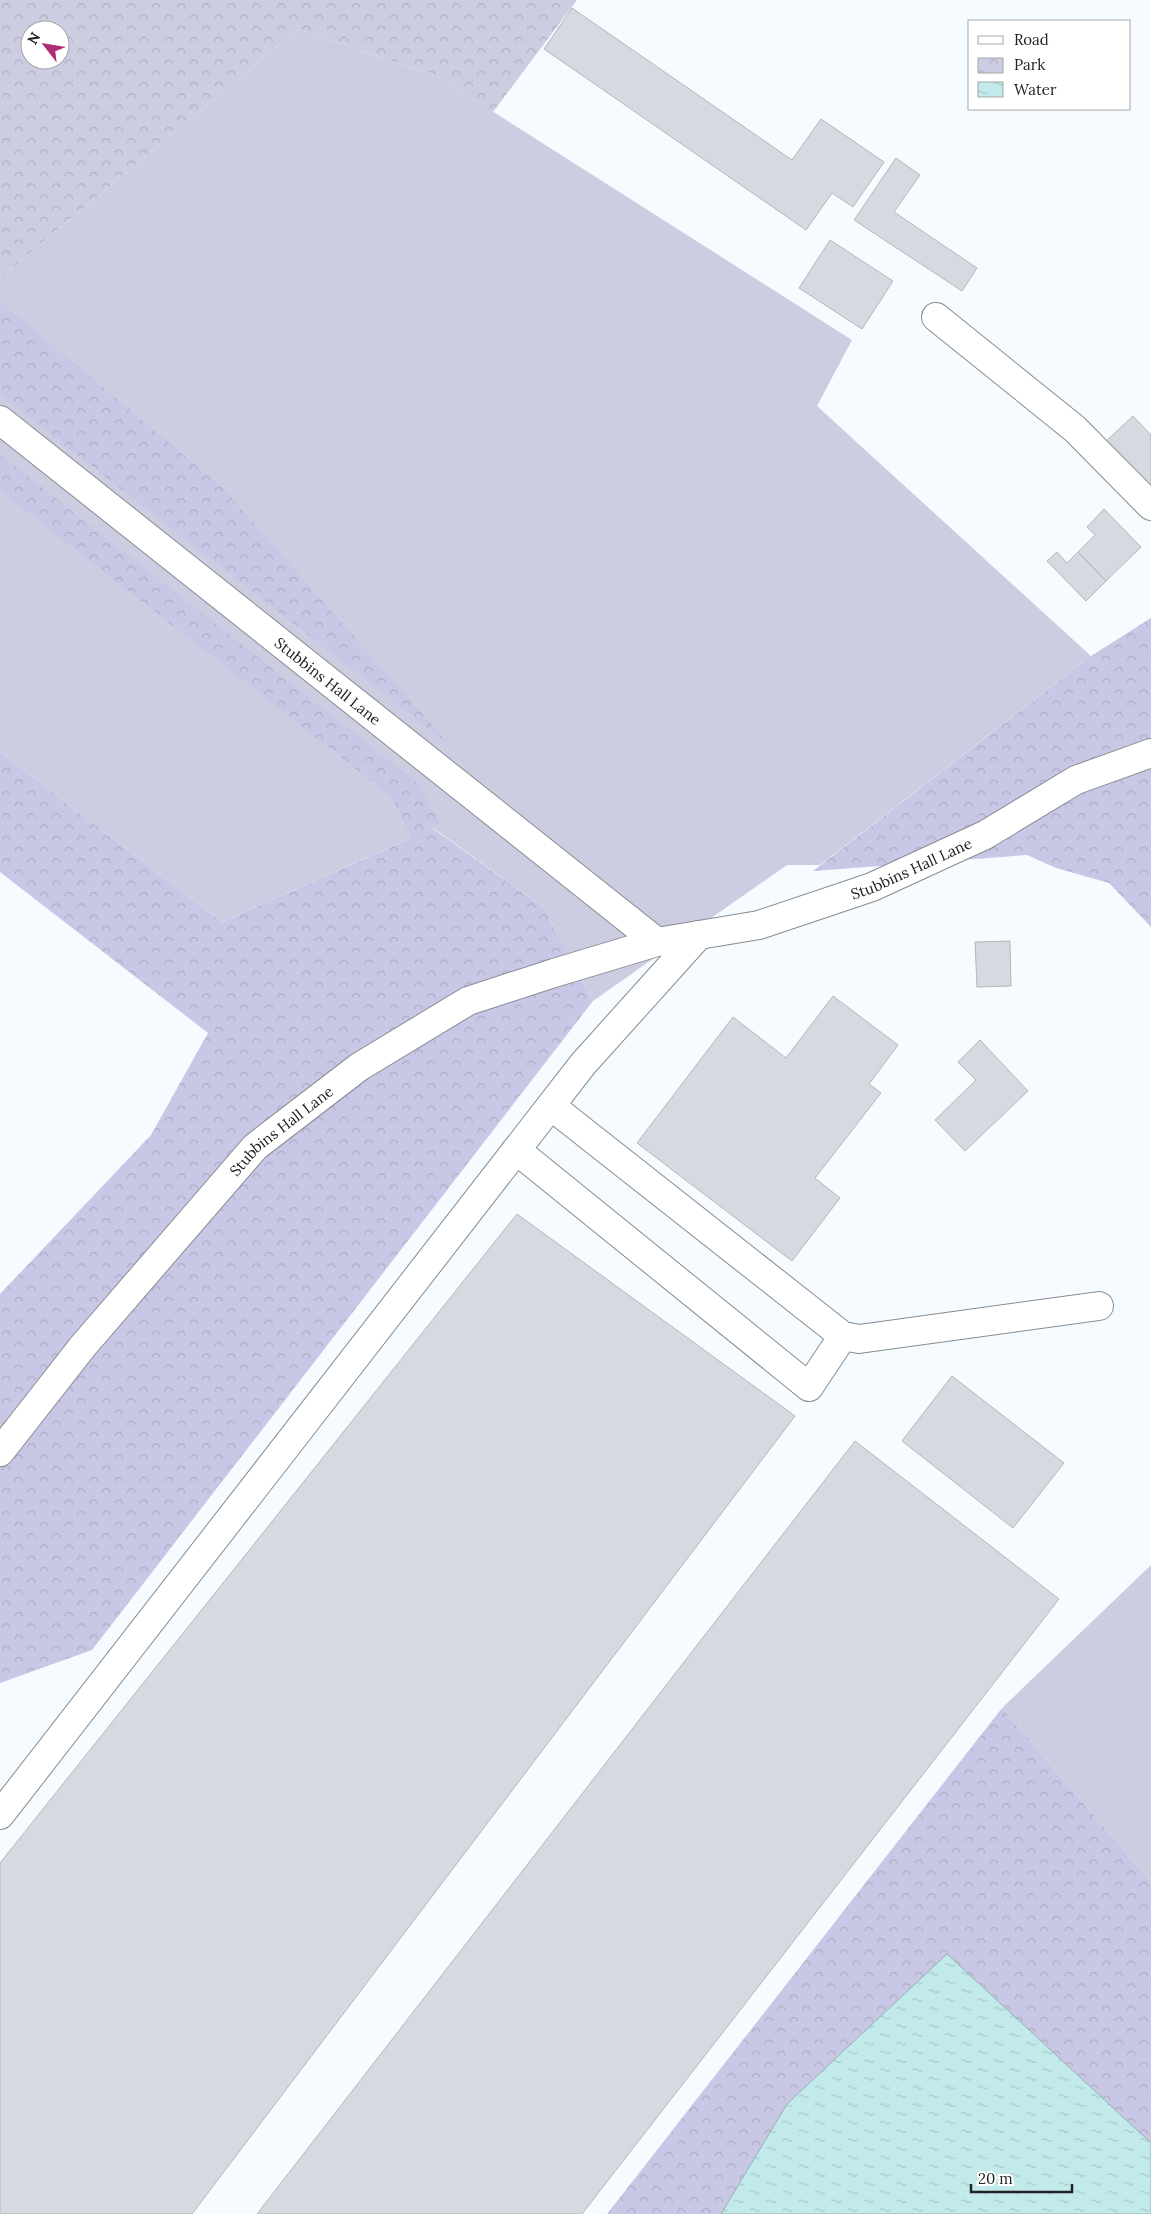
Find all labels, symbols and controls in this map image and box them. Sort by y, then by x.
north arrow [20,20,70,70]
legend [968,20,1131,110]
text: N [23,29,44,48]
text: Road [1014,30,1049,49]
text: Park [1014,55,1045,74]
text: Water [1014,80,1057,99]
street label: Stubbins Hall Lane [271,633,385,729]
street label: Stubbins Hall Lane [848,833,975,903]
street label: Stubbins Hall Lane [225,1081,337,1180]
scale bar [971,2162,1072,2194]
text: 20 m [978,2169,1013,2188]

